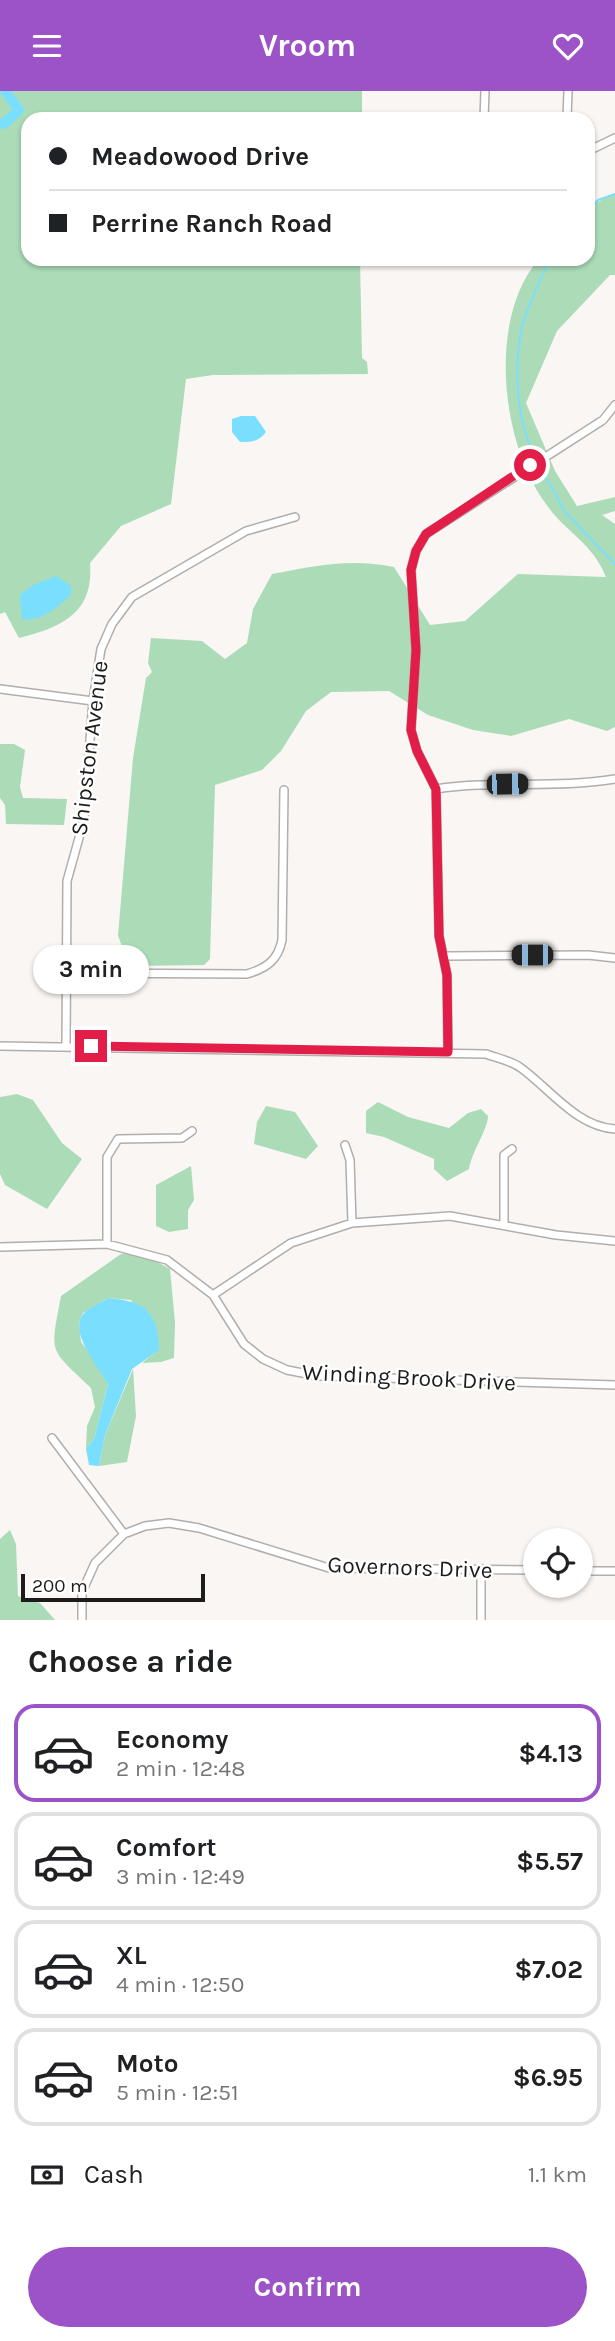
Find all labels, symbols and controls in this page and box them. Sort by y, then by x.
icon: menu [28,27,66,65]
text: Vroom [259,27,356,64]
icon: heart [549,27,587,65]
text: Meadowood Drive [91,141,309,172]
text: Perrine Ranch Road [91,208,333,239]
route start [514,449,546,481]
street label: Shipston Avenue [65,659,114,837]
car [486,773,529,795]
callout: 3 min [33,944,149,993]
car [512,945,554,966]
text: 3 min [59,956,123,983]
route end [75,1030,107,1062]
street label: Winding Brook Drive [301,1358,517,1397]
map controls [523,1528,593,1598]
button: locate [523,1528,593,1598]
street label: Governors Drive [327,1551,493,1584]
scale bar [21,1571,205,1603]
text: 200 m [32,1575,88,1597]
text: Choose a ride [28,1643,233,1680]
icon: car [32,1722,95,1785]
text: Economy [116,1724,228,1755]
text: $4.13 [519,1738,583,1769]
text: 2 min · 12:48 [116,1755,245,1782]
icon: car [32,1830,95,1893]
text: Comfort [116,1832,217,1863]
text: $5.57 [516,1846,583,1877]
text: 3 min · 12:49 [116,1863,245,1890]
icon: car [32,1938,95,2001]
text: XL [116,1940,147,1971]
text: $7.02 [514,1954,583,1985]
text: 4 min · 12:50 [116,1971,244,1998]
icon: car [32,2046,95,2109]
text: Moto [116,2048,178,2079]
text: $6.95 [513,2062,583,2093]
text: 5 min · 12:51 [116,2079,239,2106]
icon: cash [28,2156,66,2194]
text: Cash [84,2159,144,2190]
text: 1.1 km [528,2161,587,2188]
button: Confirm [28,2247,587,2327]

